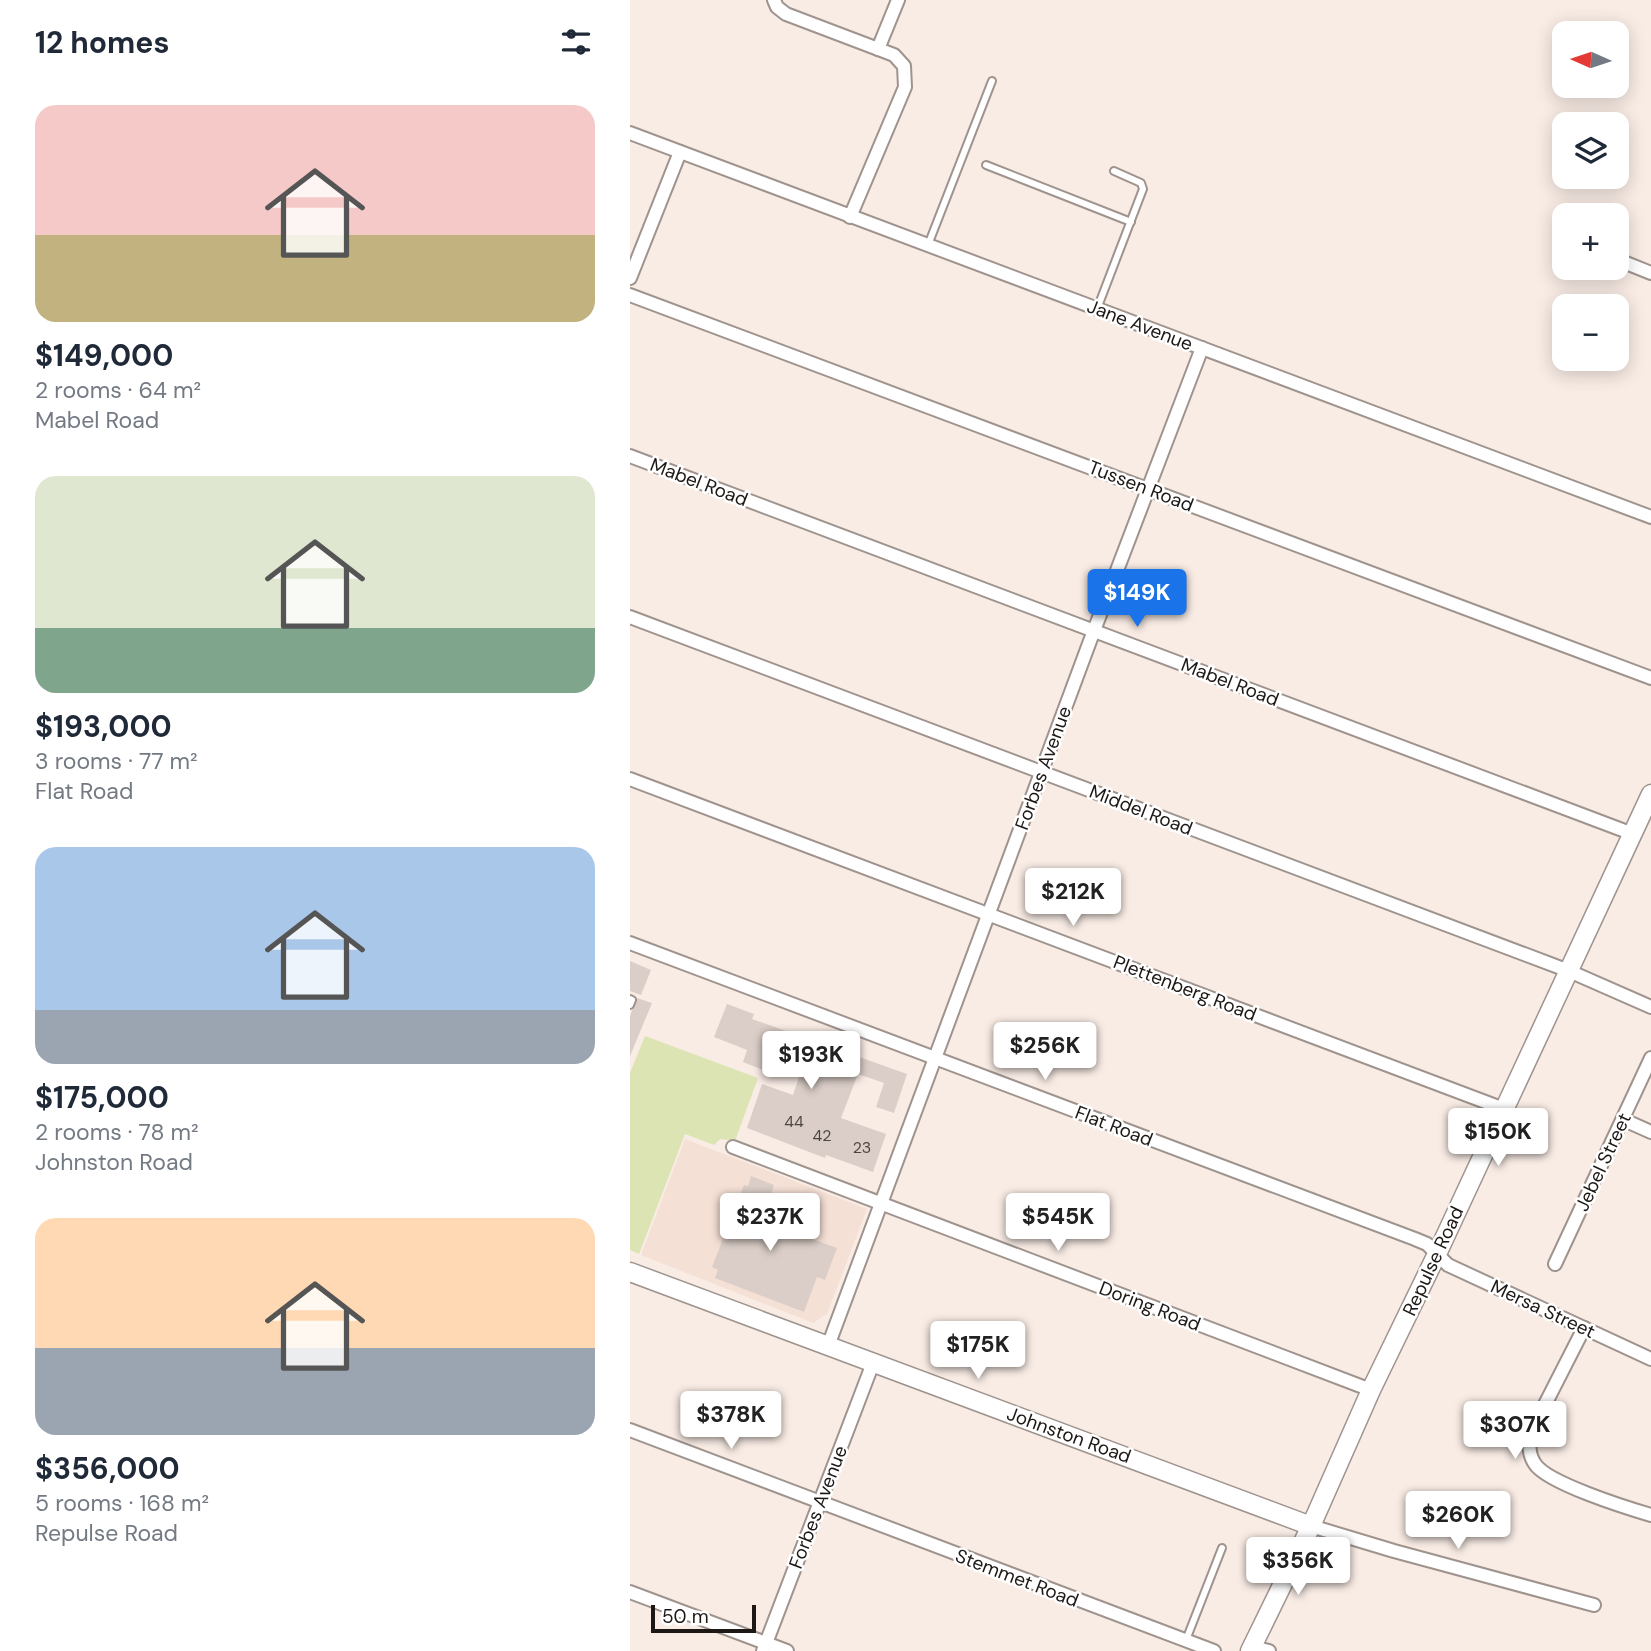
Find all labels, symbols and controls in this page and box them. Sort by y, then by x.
north arrow [1552,21,1629,98]
map controls [1552,21,1629,371]
text: 12 homes [35,23,169,62]
icon: filters [557,23,595,61]
button: layers [1552,112,1629,189]
icon: home [252,150,378,276]
button: + [1552,203,1629,280]
street label: Jane Avenue [1084,293,1196,357]
button: − [1552,294,1629,371]
text: $149,000 [35,336,173,375]
text: 2 rooms · 64 m² [35,375,201,405]
text: Mabel Road [35,405,159,435]
street label: Mabel Road [647,452,751,512]
street label: Tussen Road [1085,454,1197,518]
icon: home [252,521,378,647]
pin: $149K [1088,570,1186,629]
text: $149K [1104,577,1170,607]
street label: Mabel Road [1178,652,1282,712]
street label: Forbes Avenue [1009,703,1077,833]
text: $193,000 [35,707,172,746]
text: 3 rooms · 77 m² [35,746,198,776]
text: Flat Road [35,776,133,806]
street label: Middel Road [1086,779,1196,841]
pin: $212K [1024,869,1122,928]
text: $212K [1041,876,1105,906]
icon: home [252,892,378,1018]
street label: Plettenberg Road [1110,949,1260,1027]
pin: $256K [996,1023,1094,1082]
text: $256K [1009,1030,1081,1060]
pin: $193K [762,1032,860,1091]
text: $193K [778,1039,844,1069]
text: $175,000 [35,1078,169,1117]
street label: Flat Road [1072,1100,1156,1152]
pin: $150K [1449,1108,1547,1168]
street label: Jebel Street [1569,1109,1637,1215]
house number: 44 [784,1111,804,1132]
text: $150K [1464,1116,1532,1146]
text: 2 rooms · 78 m² [35,1117,199,1147]
house number: 42 [813,1125,831,1146]
house number: 23 [853,1137,871,1158]
text: Johnston Road [35,1147,193,1177]
pin: $237K [721,1194,819,1253]
pin: $545K [1009,1194,1107,1253]
text: $237K [736,1201,804,1231]
text: $545K [1022,1201,1094,1231]
street label: Repulse Road [1397,1202,1469,1320]
icon: home [252,1263,378,1389]
street label: Mersa Street [1487,1274,1599,1344]
street label: Doring Road [1096,1275,1204,1337]
pin: $175K [929,1322,1027,1381]
text: $175K [946,1329,1010,1359]
pin: $378K [682,1392,780,1451]
text: $378K [696,1399,766,1429]
street label: Johnston Road [1003,1401,1135,1469]
pin: $307K [1466,1402,1564,1461]
text: $307K [1479,1409,1551,1439]
street label: Forbes Avenue [783,1442,853,1572]
text: $356,000 [35,1449,180,1488]
text: 5 rooms · 168 m² [35,1488,209,1518]
pin: $260K [1409,1492,1507,1551]
text: $260K [1422,1499,1494,1529]
text: Repulse Road [35,1518,178,1548]
pin: $356K [1249,1538,1347,1597]
street label: Stemmet Road [952,1543,1082,1613]
text: $356K [1262,1545,1334,1575]
scale bar [651,1602,756,1634]
text: 50 m [662,1604,709,1629]

